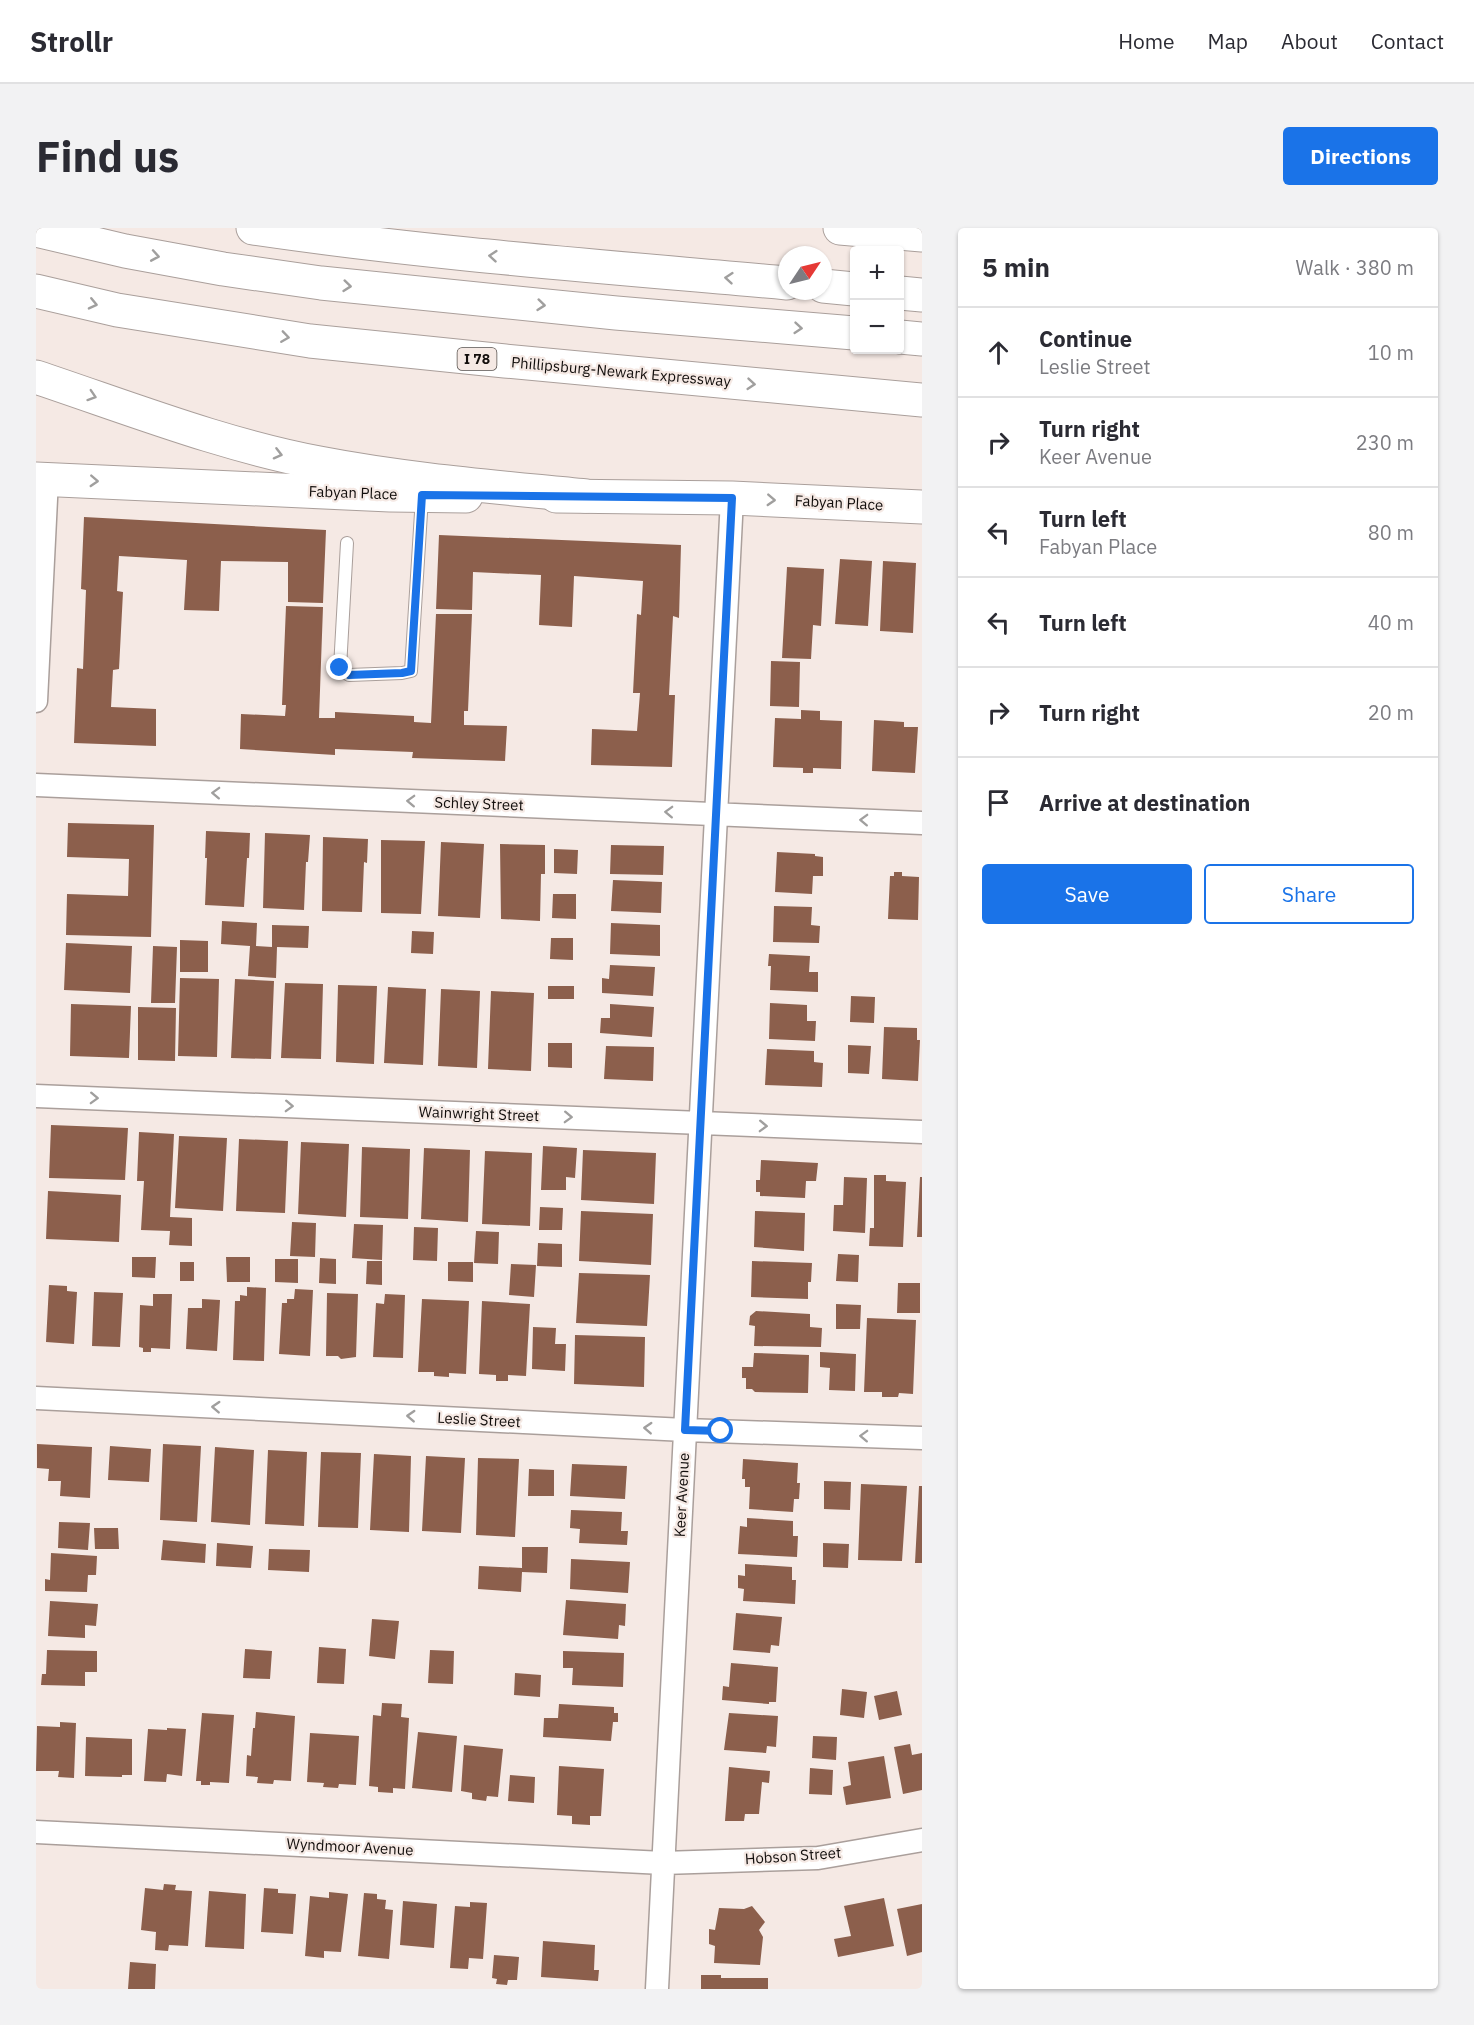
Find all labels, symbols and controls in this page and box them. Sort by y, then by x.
text: Strollr [30,23,113,60]
text: Home [1118,27,1175,55]
text: Map [1208,27,1248,55]
text: About [1281,27,1338,55]
text: Contact [1371,27,1444,55]
button: Directions [1283,127,1438,185]
text: Find us [36,129,179,184]
north arrow [778,246,832,300]
map controls [850,246,904,354]
button: + [850,246,904,300]
one-way arrow [149,249,159,262]
one-way arrow [488,250,497,263]
text: 5 min [982,250,1050,284]
text: Walk · 380 m [1296,254,1414,281]
one-way arrow [724,272,733,285]
one-way arrow [343,279,352,291]
one-way arrow [88,297,98,310]
one-way arrow [537,298,546,311]
button: − [850,300,904,354]
one-way arrow [794,321,803,334]
text: Continue [1039,324,1132,353]
one-way arrow [281,331,290,343]
icon: ahead [982,336,1015,369]
text: 10 m [1368,339,1414,366]
road number: I 78 [458,348,496,370]
street label: Phillipsburg-Newark Expressway [510,352,732,391]
text: Leslie Street [1039,353,1151,380]
one-way arrow [746,377,755,390]
one-way arrow [86,388,96,401]
text: Turn right [1039,414,1140,443]
icon: right [982,426,1015,459]
text: 230 m [1356,429,1414,456]
text: Keer Avenue [1039,443,1152,470]
one-way arrow [272,446,282,459]
one-way arrow [90,475,99,488]
street label: Fabyan Place [308,481,398,504]
street label: Fabyan Place [794,491,884,514]
one-way arrow [766,493,775,506]
text: Turn left [1039,504,1127,533]
icon: left [982,516,1015,549]
text: 80 m [1368,519,1414,546]
text: Fabyan Place [1039,533,1157,560]
icon: left [982,606,1015,639]
text: Turn left [1039,608,1127,637]
text: 40 m [1368,609,1414,636]
route end [326,654,352,680]
icon: right [982,696,1015,729]
text: Turn right [1039,698,1140,727]
text: 20 m [1368,699,1414,726]
one-way arrow [212,786,221,799]
icon: arrive [982,786,1015,819]
text: Arrive at destination [1039,788,1250,817]
street label: Schley Street [434,792,524,815]
one-way arrow [406,794,415,807]
one-way arrow [664,805,673,818]
one-way arrow [859,814,868,827]
button: Save [982,864,1192,924]
button: Share [1204,864,1414,924]
one-way arrow [90,1092,99,1104]
one-way arrow [285,1100,294,1112]
street label: Wainwright Street [418,1102,540,1125]
one-way arrow [564,1111,573,1124]
one-way arrow [758,1119,767,1132]
one-way arrow [212,1400,221,1413]
street label: Leslie Street [437,1408,521,1431]
one-way arrow [406,1410,415,1423]
route start [707,1417,733,1443]
one-way arrow [643,1422,652,1435]
one-way arrow [859,1430,868,1442]
street label: Keer Avenue [670,1452,693,1538]
street label: Wyndmoor Avenue [286,1834,414,1859]
street label: Hobson Street [744,1843,842,1868]

